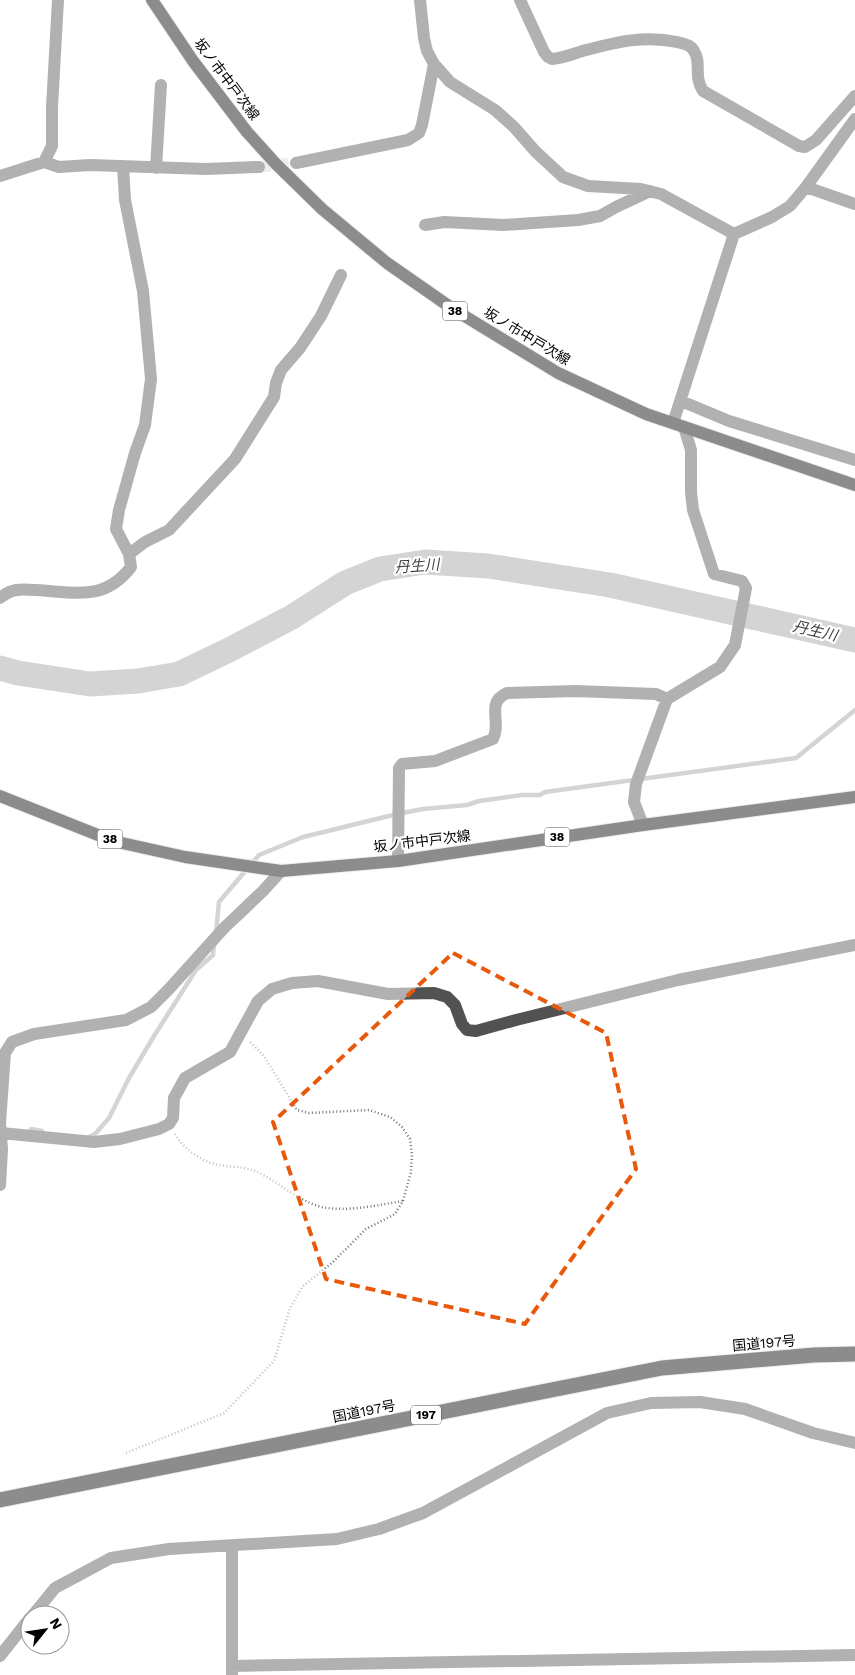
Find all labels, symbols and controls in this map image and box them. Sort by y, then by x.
street label: 坂ノ市中戸次線 [191,35,263,123]
road number: 38 [442,302,468,321]
street label: 坂ノ市中戸次線 [481,304,573,368]
water label: 丹生川 [394,555,442,577]
water label: 丹生川 [791,617,841,645]
street label: 坂ノ市中戸次線 [372,827,472,855]
road number: 38 [544,828,570,846]
road number: 38 [98,830,122,849]
street label: 国道197号 [732,1332,796,1354]
street label: 国道197号 [331,1397,397,1425]
road number: 197 [411,1406,441,1424]
north arrow [20,1605,70,1655]
text: N [47,1615,66,1632]

